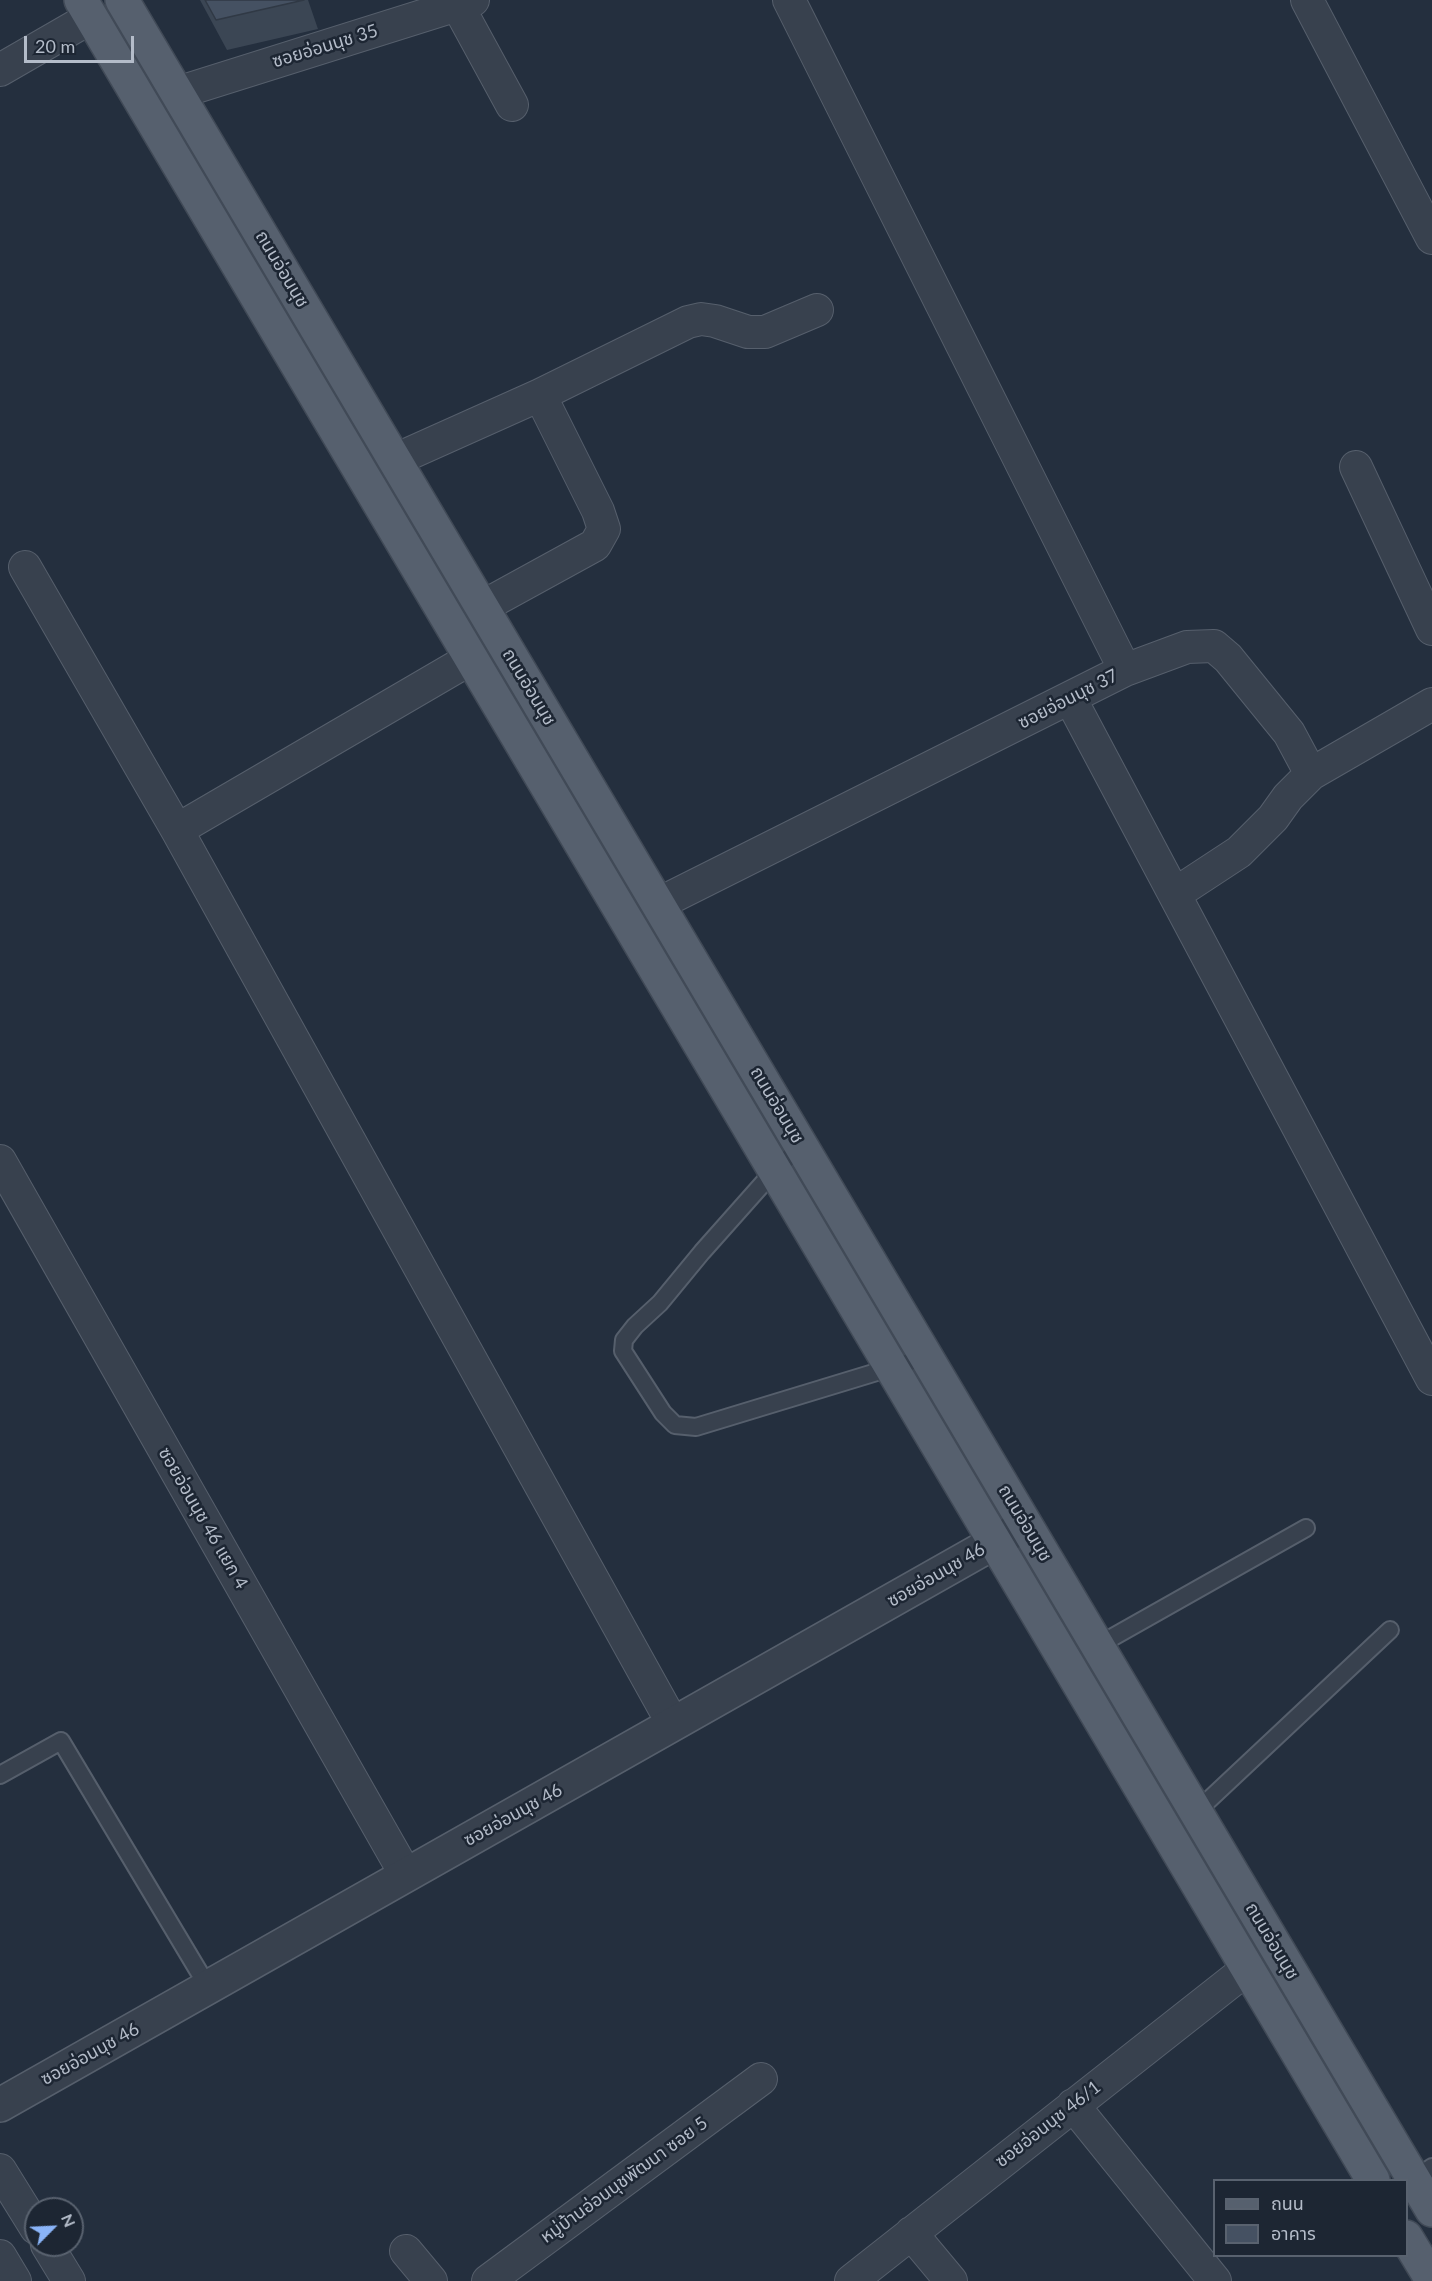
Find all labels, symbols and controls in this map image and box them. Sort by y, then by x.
street label: ซอยอ่อนนุช 35 [270,20,380,72]
scale bar [27,24,136,62]
text: 20 m [35,35,75,57]
street label: ถนนอ่อนนุช [251,227,313,311]
street label: ถนนอ่อนนุช [498,645,560,729]
street label: ซอยอ่อนนุช 37 [1014,665,1122,733]
street label: ถนนอ่อนนุช [746,1063,808,1147]
street label: ซอยอ่อนนุช 46 แยก 4 [154,1443,252,1593]
street label: ถนนอ่อนนุช [994,1481,1056,1565]
street label: ซอยอ่อนนุช 46 [883,1538,989,1612]
street label: ซอยอ่อนนุช 46 [460,1779,566,1851]
street label: ถนนอ่อนนุช [1241,1899,1303,1983]
street label: ซอยอ่อนนุช 46 [37,2018,143,2090]
street label: ซอยอ่อนนุช 46/1 [991,2076,1105,2172]
street label: หมู่บ้านอ่อนนุชพัฒนา ซอย 5 [536,2112,712,2248]
legend [1213,2179,1408,2257]
text: ถนน [1271,2192,1304,2214]
north arrow [24,2197,84,2257]
text: N [58,2211,80,2230]
text: อาคาร [1271,2222,1316,2244]

